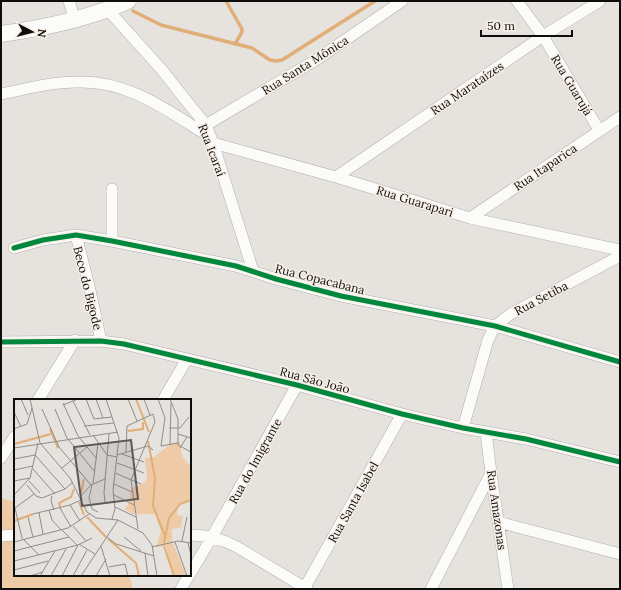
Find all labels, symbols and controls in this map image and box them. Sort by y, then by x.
north arrow [12,12,52,52]
scale bar [481,12,572,38]
text: 50 m [487,18,515,33]
text: N [34,28,49,39]
street label: Rua Santa Mônica [259,32,351,98]
street label: Rua Guarujá [548,52,596,118]
street label: Rua Marataízes [428,58,507,118]
street label: Rua Icaraí [195,122,229,178]
street label: Rua Itaparica [510,140,580,194]
street label: Rua Guarapari [375,182,455,220]
street label: Beco do Bigode [70,245,106,332]
street label: Rua Copacabana [274,261,366,297]
street label: Rua Setiba [512,278,570,318]
street label: Rua São João [278,363,352,397]
inset map [14,399,191,576]
street label: Rua do Imigrante [225,415,285,506]
street label: Rua Santa Isabel [324,459,382,545]
street label: Rua Amazonas [484,469,510,551]

